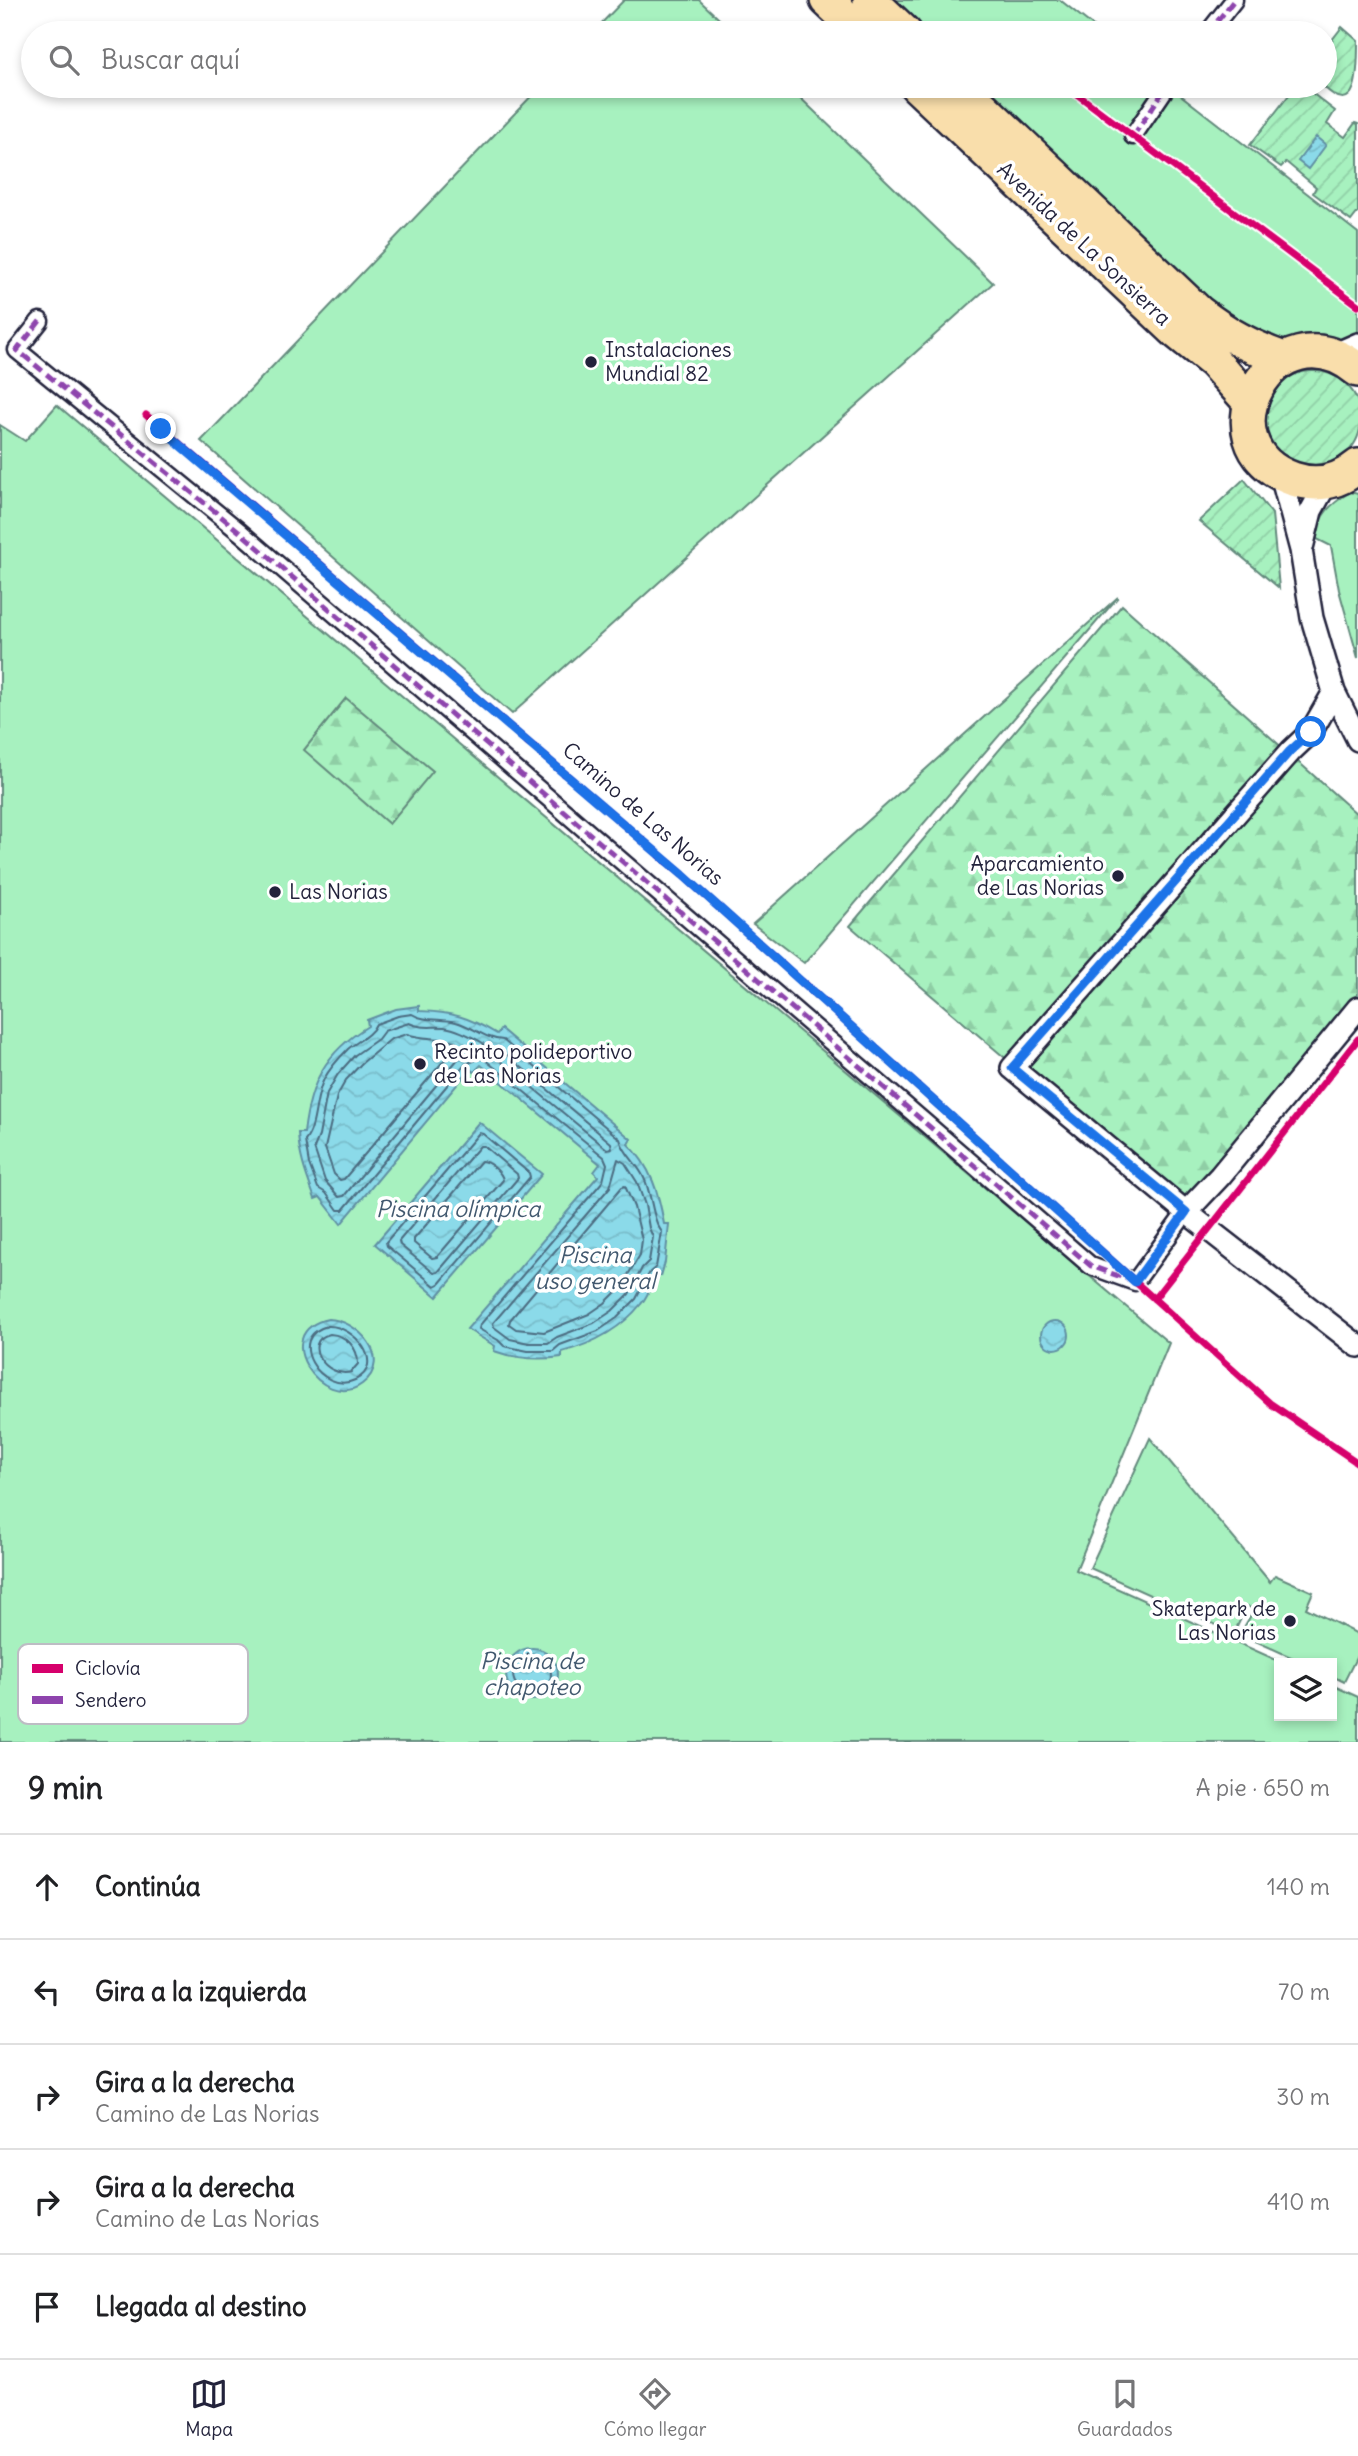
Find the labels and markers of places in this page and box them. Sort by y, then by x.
place label: Instalaciones Mundial 82 [605,336,732,387]
marker: Instalaciones Mundial 82 [583,354,599,370]
place label: Aparcamiento de Las Norias [970,850,1104,901]
marker: Aparcamiento de Las Norias [1110,868,1126,884]
place label: Las Norias [289,878,388,905]
marker: Las Norias [267,884,283,900]
place label: Recinto polideportivo de Las Norias [434,1038,632,1089]
marker: Recinto polideportivo de Las Norias [412,1056,428,1072]
place label: Skatepark de Las Norias [1152,1595,1276,1646]
marker: Skatepark de Las Norias [1282,1613,1298,1629]

